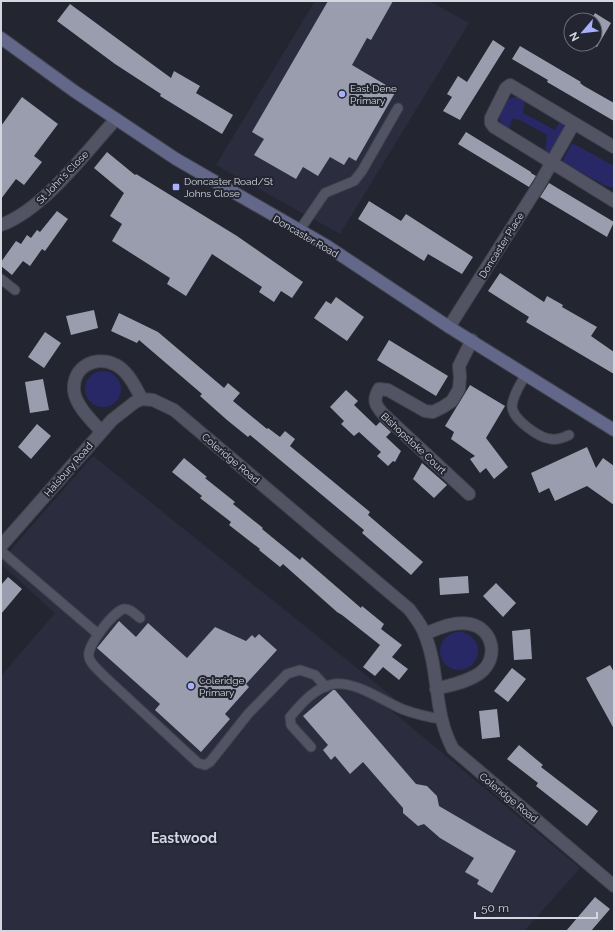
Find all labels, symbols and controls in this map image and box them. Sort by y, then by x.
north arrow [563,12,603,52]
text: N [567,30,582,43]
place label: East Dene Primary [350,83,397,106]
marker: East Dene Primary [337,89,347,99]
street label: St John's Close [34,148,90,206]
place label: Doncaster Road/St Johns Close [184,176,274,199]
marker: Doncaster Road/St Johns Close [171,182,181,192]
street label: Doncaster Place [477,210,526,280]
street label: Doncaster Road [271,213,340,260]
street label: Bishopstoke Court [379,410,449,477]
street label: Coleridge Road [200,431,262,486]
street label: Halsbury Road [42,440,95,498]
place label: Coleridge Primary [199,675,244,698]
marker: Coleridge Primary [186,681,196,691]
street label: Coleridge Road [477,770,540,824]
district label: Eastwood [151,830,217,846]
scale bar [475,894,597,920]
text: 50 m [481,901,509,915]

